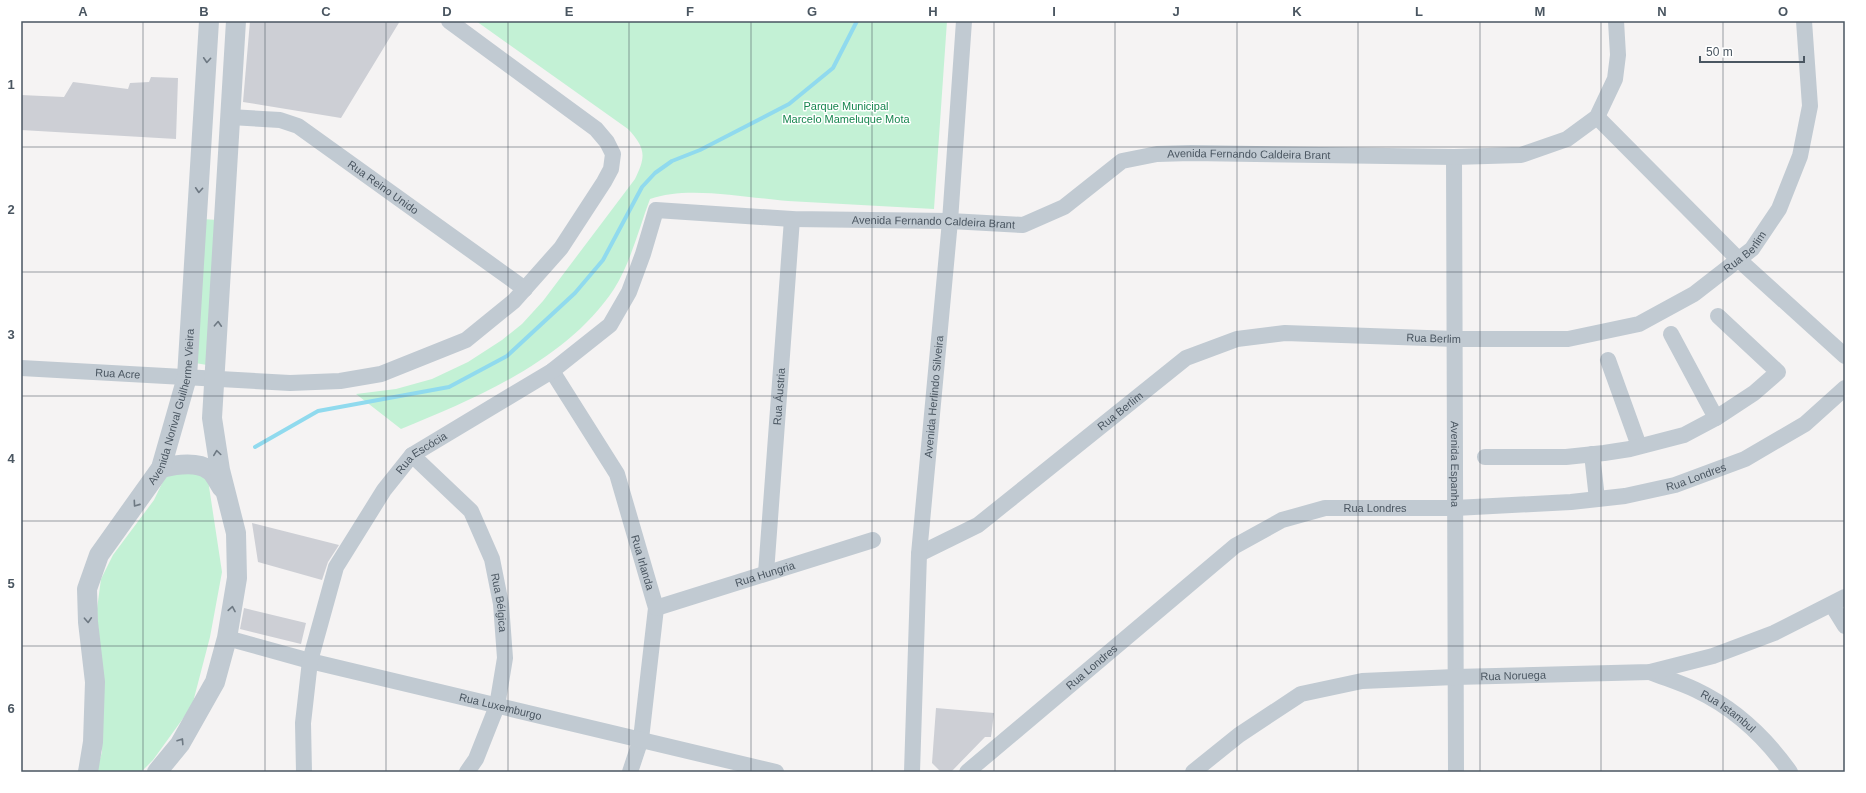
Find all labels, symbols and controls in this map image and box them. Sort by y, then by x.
text: A [78,4,88,19]
text: B [199,4,209,19]
text: C [321,4,331,19]
text: D [442,4,452,19]
text: E [565,4,574,19]
text: F [686,4,694,19]
text: G [807,4,817,19]
text: H [928,4,938,19]
text: I [1052,4,1056,19]
text: J [1172,4,1180,19]
text: K [1292,4,1302,19]
text: L [1415,4,1423,19]
text: M [1535,4,1545,19]
text: N [1657,4,1667,19]
text: O [1778,4,1788,19]
scale bar [1700,38,1804,64]
text: 50 m [1706,45,1733,59]
one-way arrow [202,57,211,63]
text: 1 [7,77,15,92]
park label: Parque Municipal Marcelo Mameluque Mota [782,100,910,125]
street label: Avenida Fernando Caldeira Brant [1167,147,1331,161]
street label: Rua Reino Unido [346,158,421,217]
one-way arrow [194,187,203,193]
text: 2 [7,202,15,217]
street label: Avenida Fernando Caldeira Brant [852,214,1015,231]
street label: Rua Berlim [1721,229,1768,275]
one-way arrow [213,321,222,327]
text: 3 [7,327,15,342]
street label: Avenida Norival Guilherme Vieira [145,327,196,487]
street label: Rua Berlim [1406,331,1461,345]
street label: Avenida Herlindo Silveira [922,334,945,459]
street label: Rua Acre [95,366,141,381]
street label: Rua Áustria [771,366,787,426]
street label: Rua Berlim [1095,389,1145,433]
street label: Avenida Espanha [1449,421,1461,508]
street label: Rua Escócia [393,429,450,476]
one-way arrow [213,450,222,456]
text: 4 [7,451,15,466]
street label: Rua Londres [1665,460,1728,493]
one-way arrow [134,499,141,506]
street label: Rua Londres [1344,502,1407,514]
street label: Rua Irlanda [629,534,657,592]
street label: Rua Hungria [733,559,797,589]
street label: Rua Bélgica [489,572,509,633]
text: 5 [7,576,15,591]
one-way arrow [227,606,236,612]
one-way arrow [83,617,92,623]
street label: Rua Londres [1064,642,1120,692]
street label: Rua Noruega [1480,669,1547,682]
street label: Rua Istambul [1699,687,1758,735]
street label: Rua Luxemburgo [458,691,543,722]
text: 6 [7,701,15,716]
one-way arrow [176,739,183,746]

